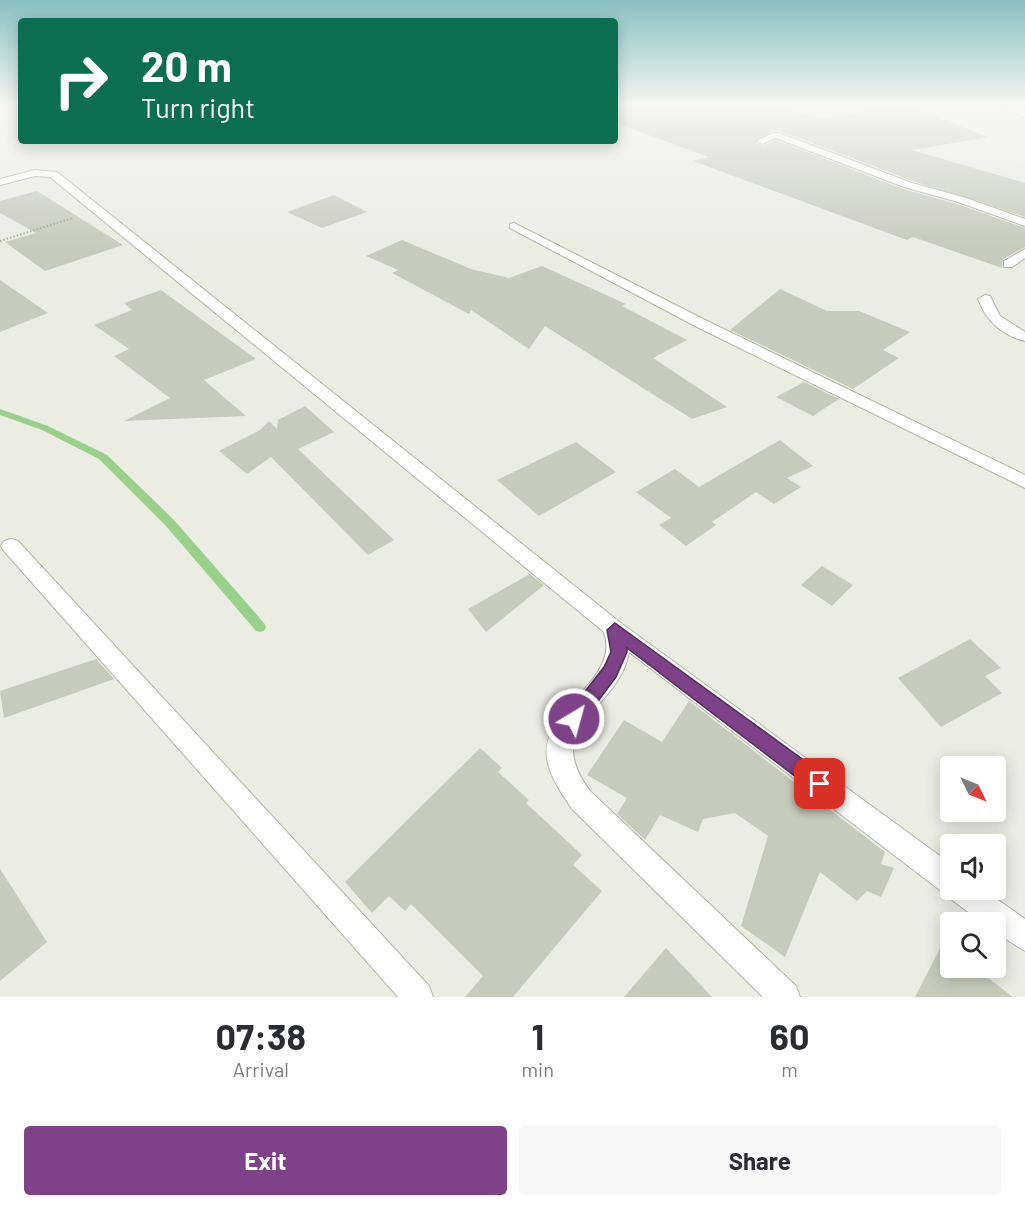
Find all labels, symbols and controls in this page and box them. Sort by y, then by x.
text: 20 m [141,40,232,90]
icon: right [42,42,120,120]
text: Turn right [141,91,255,123]
position arrow [542,687,606,751]
north arrow [940,756,1006,822]
map controls [940,756,1006,978]
pin [794,758,845,809]
icon: arrive [803,767,836,800]
button: sound [940,834,1006,900]
button: search [940,912,1006,978]
text: 07:38 [216,1014,306,1057]
text: 1 [531,1014,544,1057]
text: 60 [770,1014,809,1057]
text: Arrival [233,1057,289,1081]
text: min [522,1057,554,1081]
text: m [781,1057,798,1081]
button: Exit [24,1126,507,1195]
button: Share [519,1126,1001,1195]

